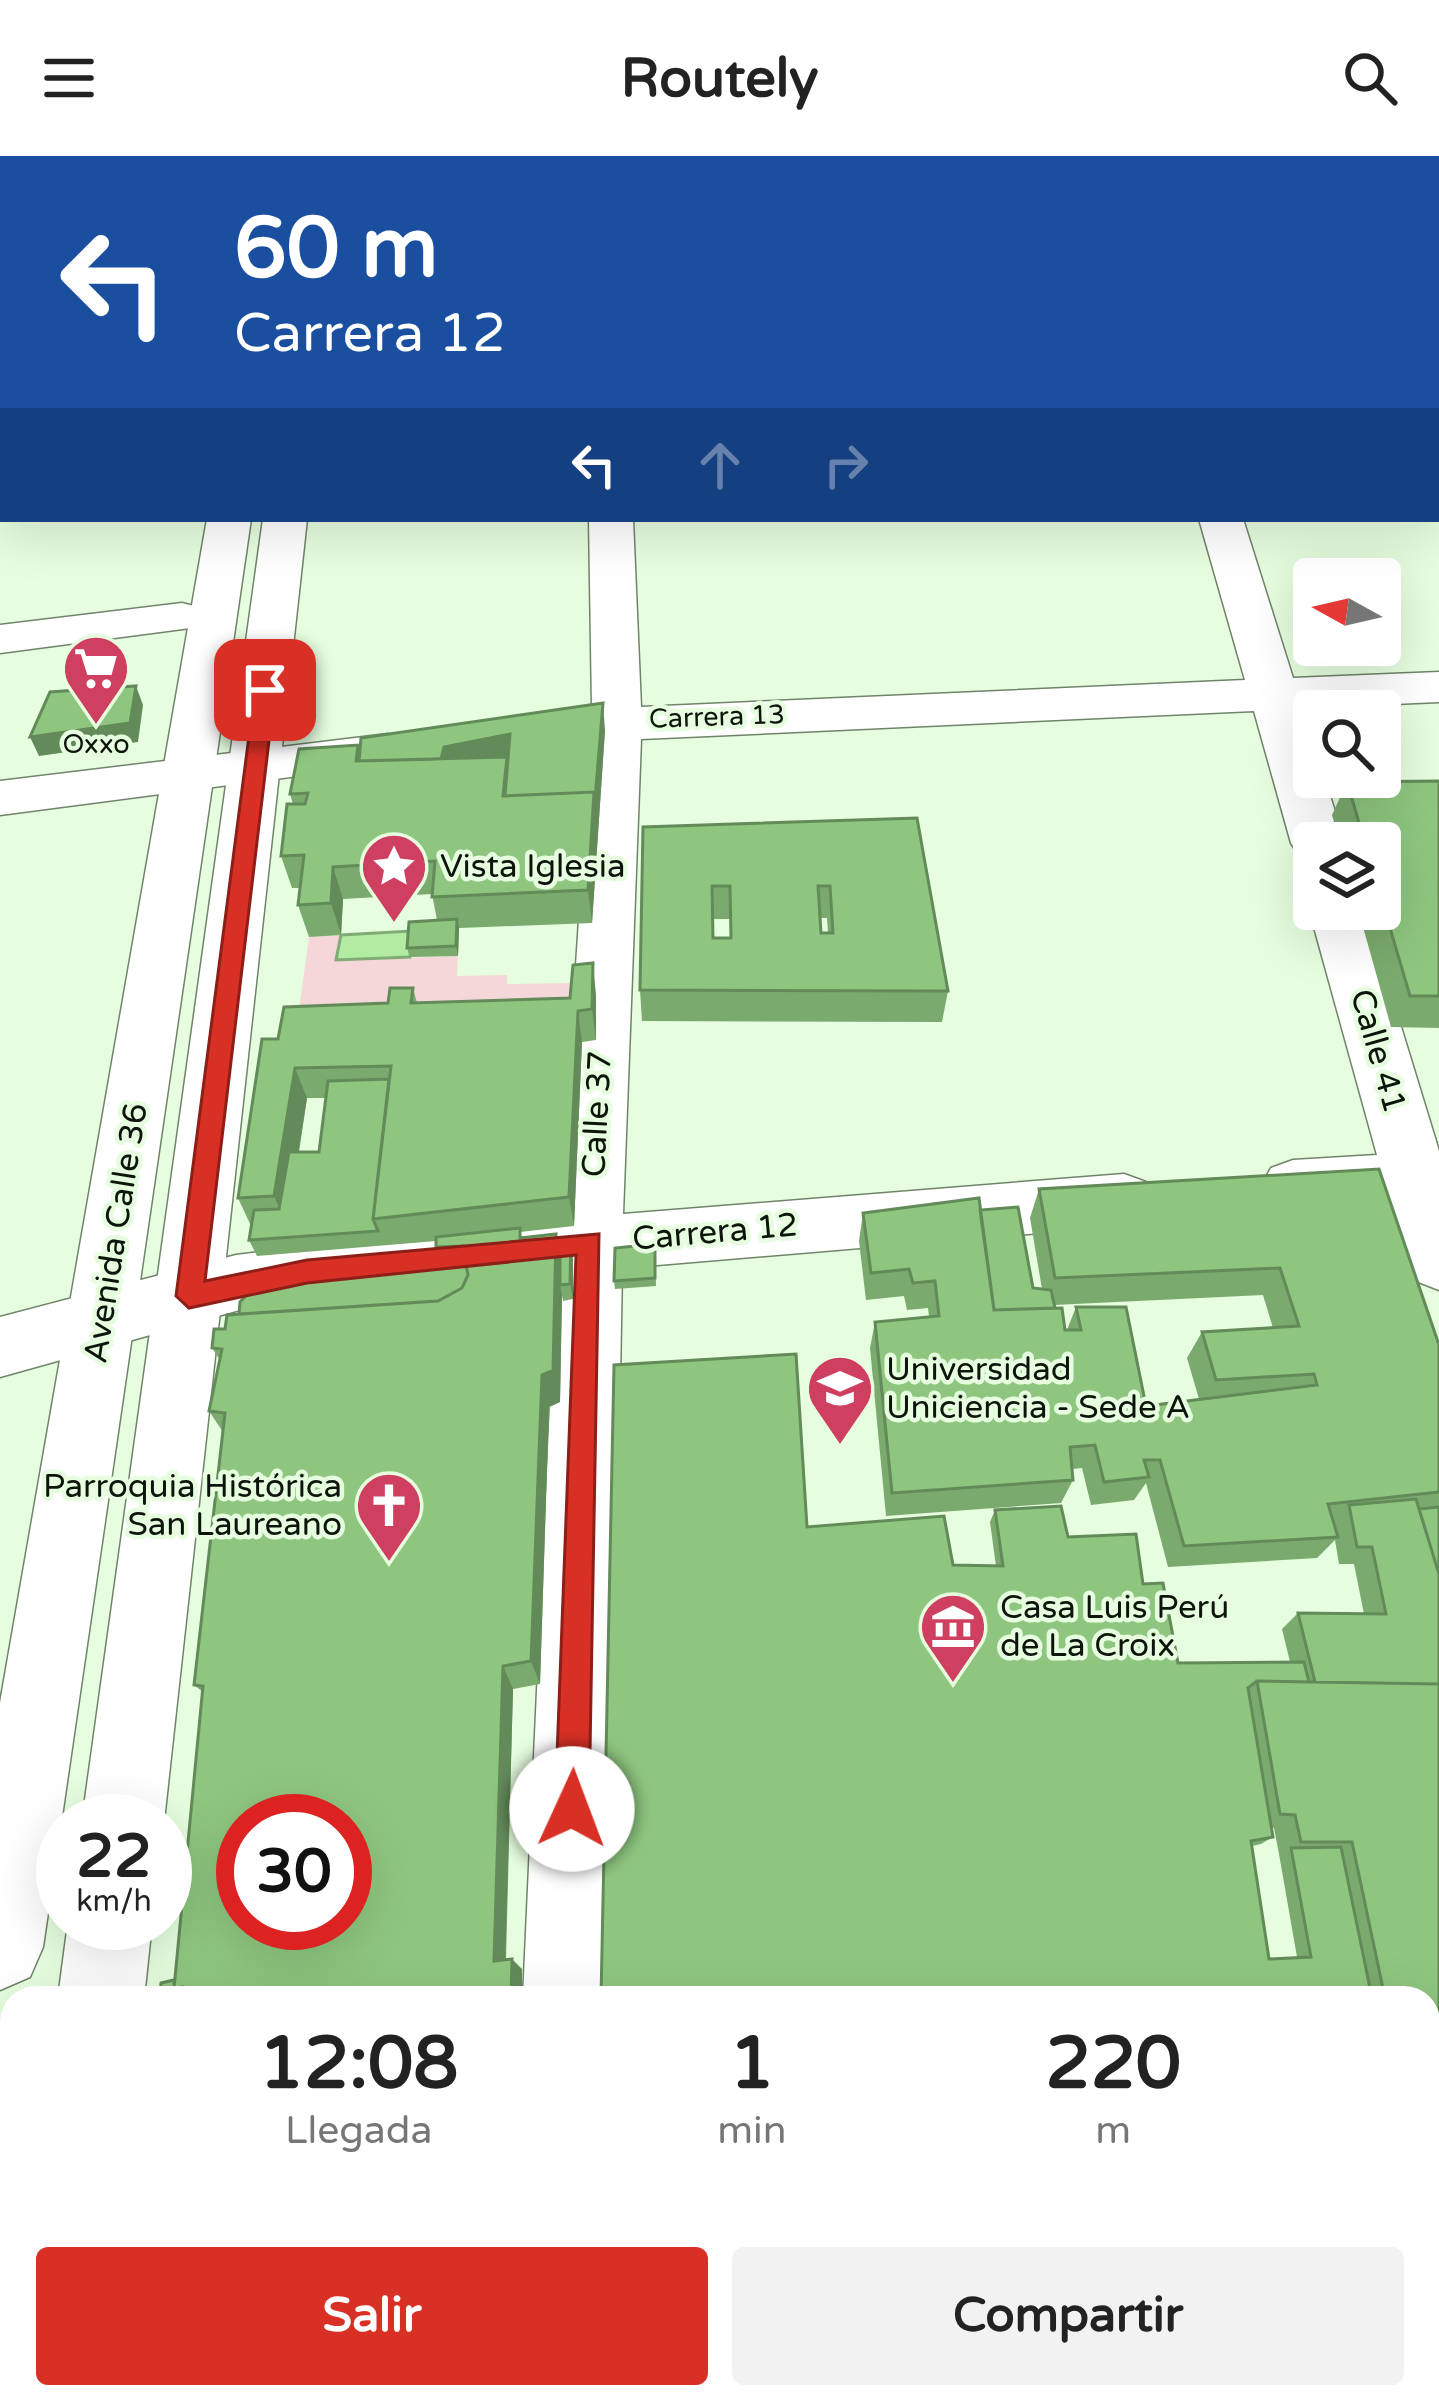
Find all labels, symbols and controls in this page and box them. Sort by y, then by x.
icon: menu [36,45,102,111]
icon: search [1337,45,1403,111]
text: Routely [621,46,818,111]
text: 60 m [234,199,438,300]
icon: left [36,204,192,360]
text: Carrera 12 [234,301,506,366]
icon: left [561,432,627,498]
icon: ahead [687,432,753,498]
icon: right [813,432,879,498]
north arrow [1293,558,1401,666]
map controls [1293,558,1401,930]
supermarket icon: Oxxo [61,633,131,727]
pin [214,639,316,741]
icon: arrive [232,657,298,723]
button: search [1293,690,1401,798]
street label: Carrera 13 [648,698,786,736]
place label: Oxxo [62,728,130,761]
button: layers [1293,822,1401,930]
place icon: Vista Iglesia [359,831,429,925]
place label: Vista Iglesia [440,847,626,886]
street label: Calle 41 [1342,985,1414,1117]
street label: Calle 37 [574,1050,620,1178]
street label: Avenida Calle 36 [76,1100,156,1366]
street label: Carrera 12 [631,1205,799,1259]
place label: Universidad Uniciencia - Sede A [886,1350,1190,1427]
school or university icon: Universidad Uniciencia - Sede A [805,1353,875,1447]
place label: Parroquia Histórica San Laureano [43,1467,342,1544]
church icon: Parroquia Histórica San Laureano [354,1470,424,1564]
place label: Casa Luis Perú de La Croix [1000,1588,1229,1665]
museum icon: Casa Luis Perú de La Croix [918,1591,988,1685]
position arrow [509,1746,635,1872]
speed limit sign: 30 [216,1794,372,1950]
text: 22 [76,1821,152,1893]
text: km/h [76,1883,152,1920]
text: 12:08 [259,2021,458,2108]
text: 1 [729,2021,775,2108]
text: 220 [1045,2021,1181,2108]
text: Llegada [285,2107,432,2154]
text: min [717,2107,787,2154]
text: m [1095,2107,1131,2154]
button: Salir [36,2247,708,2385]
button: Compartir [732,2247,1404,2385]

